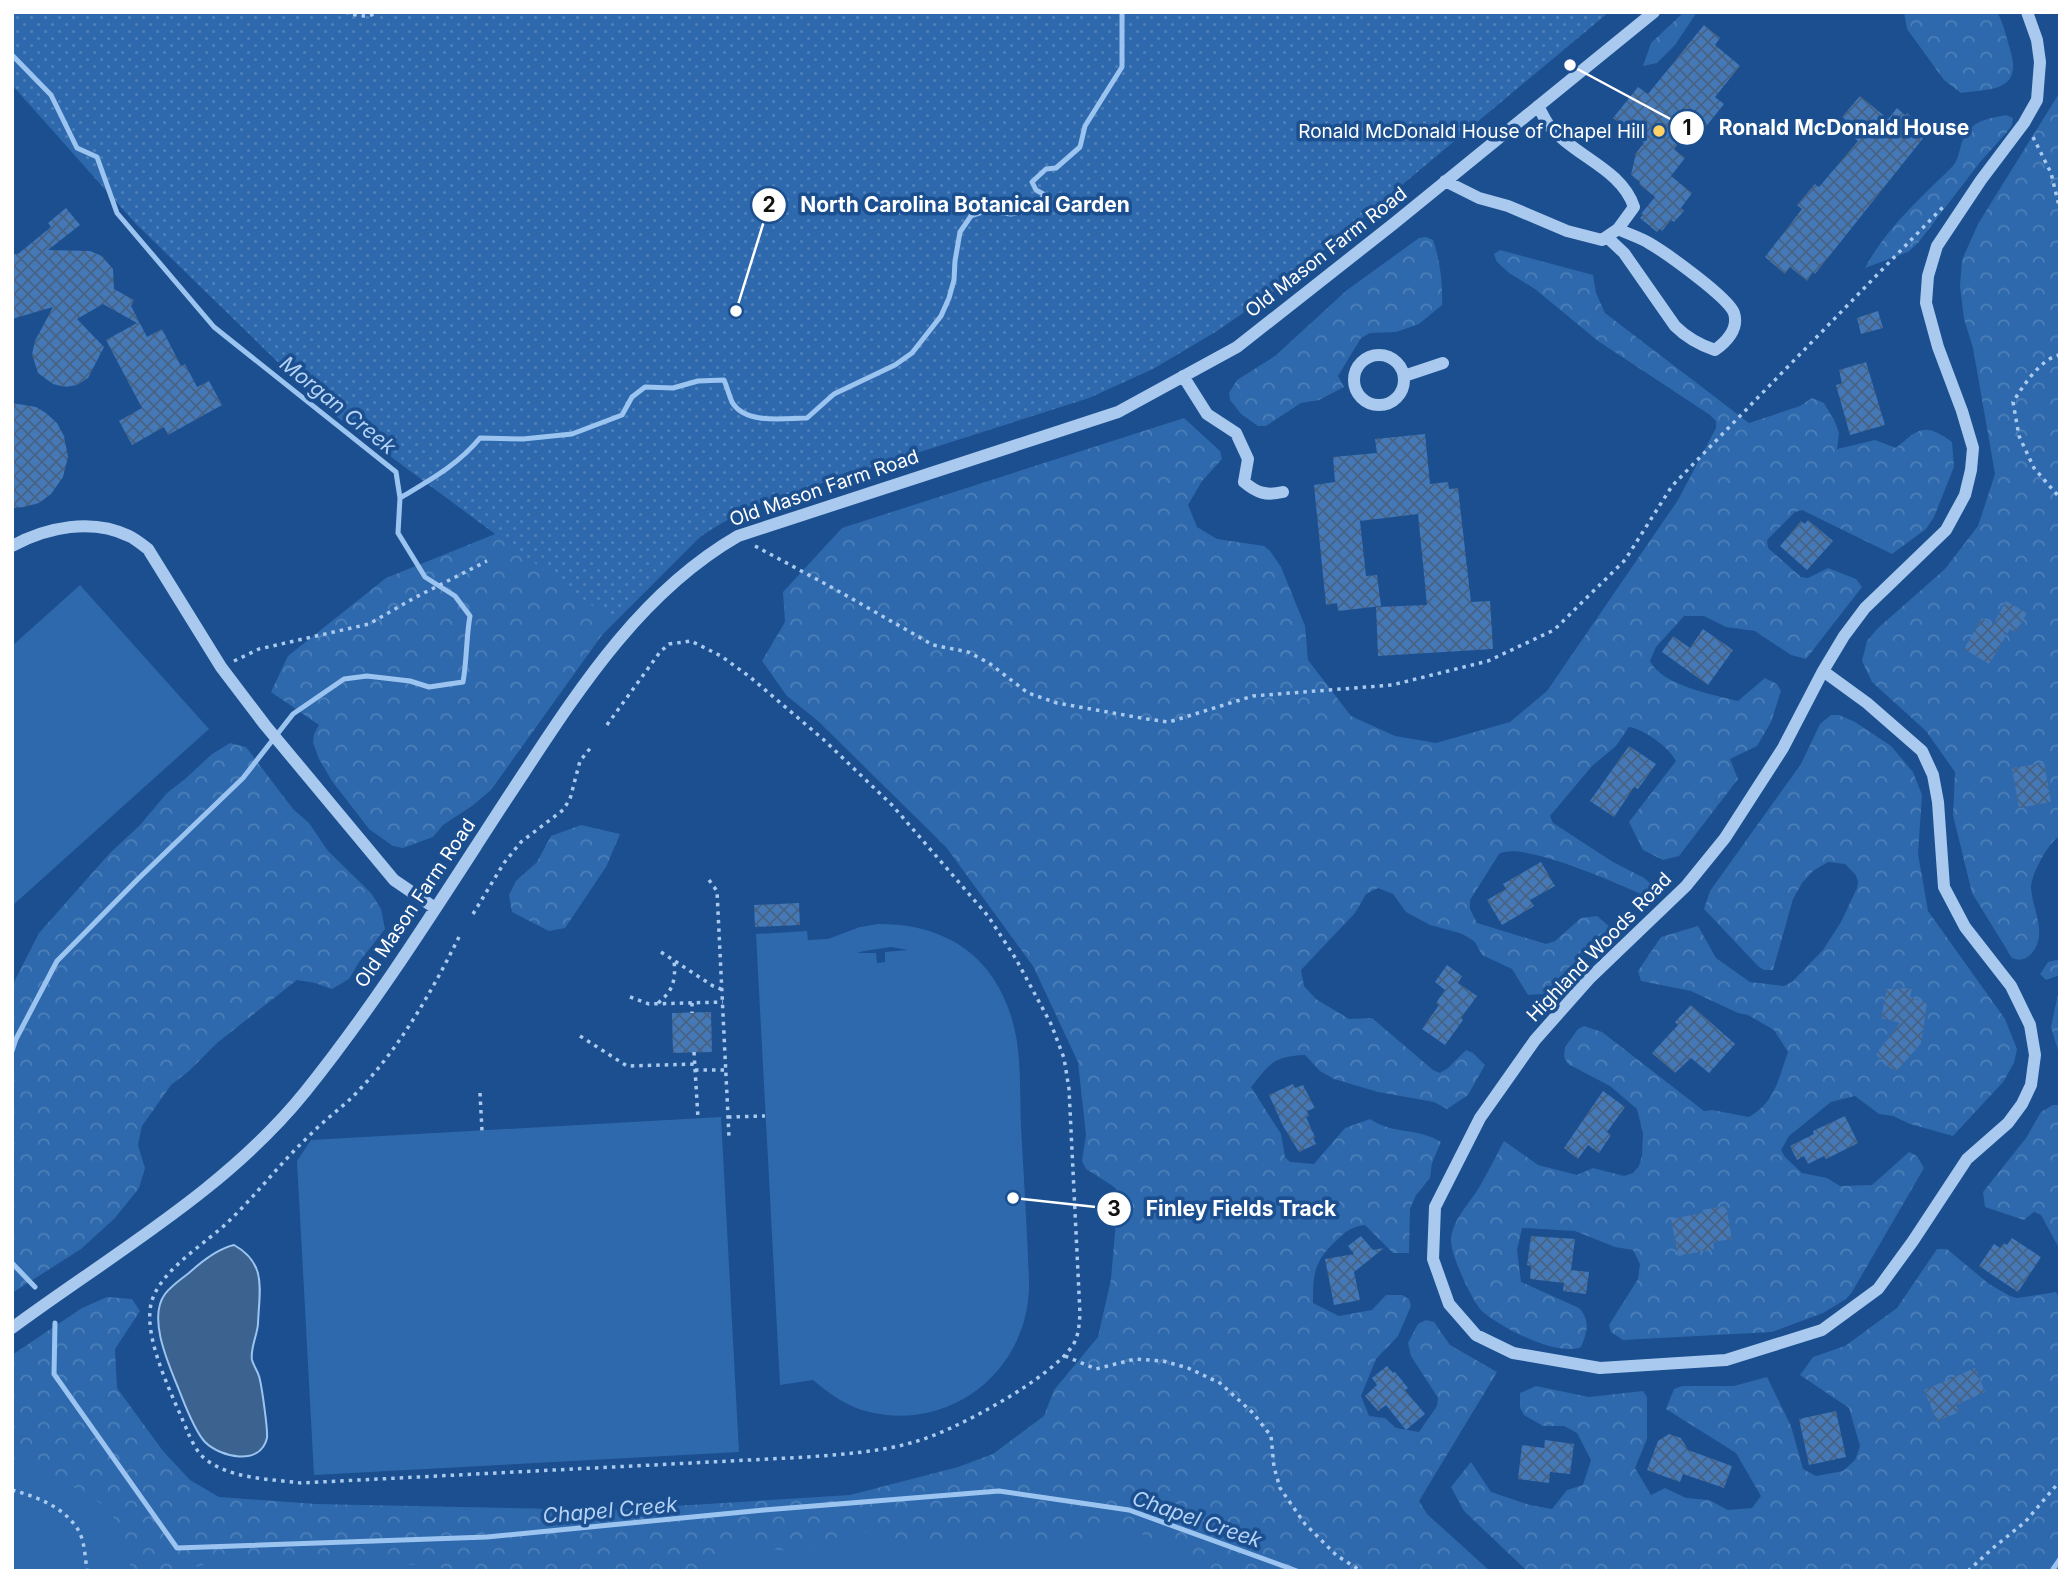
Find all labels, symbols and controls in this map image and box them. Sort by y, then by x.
callout: Ronald McDonald House [1670,107,1983,149]
text: 1 [1682,115,1692,140]
text: Ronald McDonald House [1719,115,1969,140]
place label: Ronald McDonald House of Chapel Hill [1298,120,1645,143]
marker: Ronald McDonald House of Chapel Hill [1651,123,1667,139]
street label: Old Mason Farm Road [1241,182,1411,322]
callout: North Carolina Botanical Garden [751,184,1144,226]
text: 2 [762,192,776,217]
text: North Carolina Botanical Garden [800,192,1130,217]
water label: Morgan Creek [275,351,401,460]
street label: Old Mason Farm Road [726,445,922,531]
street label: Old Mason Farm Road [350,814,480,992]
street label: Highland Woods Road [1522,868,1676,1026]
callout: Finley Fields Track [1096,1188,1350,1230]
text: 3 [1107,1196,1121,1221]
text: Finley Fields Track [1146,1196,1337,1221]
water label: Chapel Creek [1129,1485,1265,1553]
water label: Chapel Creek [542,1492,679,1528]

